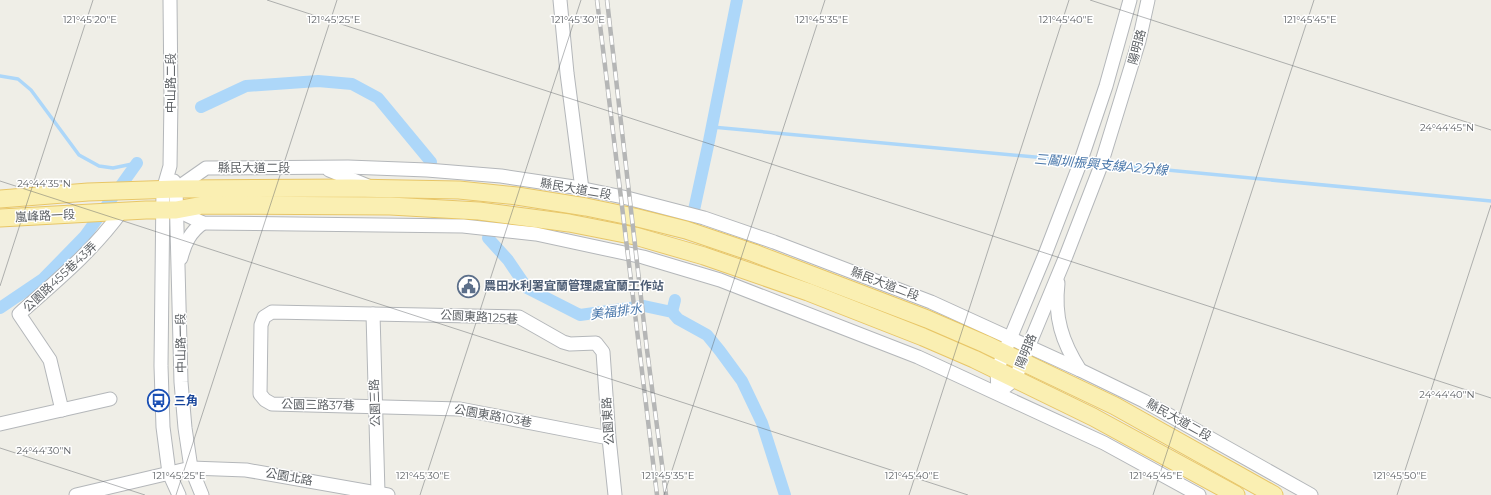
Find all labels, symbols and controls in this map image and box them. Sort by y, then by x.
text: 121°45'20"E [63,13,117,26]
text: 121°45'25"E [308,13,361,26]
text: 121°45'30"E [551,13,605,26]
text: 121°45'35"E [796,13,849,26]
text: 121°45'40"E [1039,13,1093,26]
text: 121°45'45"E [1283,13,1337,26]
street label: 陽明路 [1125,28,1148,66]
street label: 中山路二段 [163,53,178,113]
text: 24°44'45"N [1420,121,1474,134]
water label: 三鬮圳振興支線A2分線 [1034,150,1170,178]
street label: 縣民大道二段 [218,160,290,175]
street label: 縣民大道二段 [539,175,613,202]
text: 24°44'35"N [17,177,71,190]
street label: 嵐峰路一段 [15,206,75,225]
street label: 公園路455巷43弄 [19,238,100,315]
street label: 縣民大道二段 [849,264,921,303]
public building icon: 農田水利署宜蘭管理處宜蘭工作站 [456,273,482,299]
place label: 農田水利署宜蘭管理處宜蘭工作站 [484,278,664,293]
water label: 美福排水 [589,300,644,322]
street label: 公園東路125巷 [440,307,518,326]
street label: 中山路一段 [172,313,189,373]
street label: 陽明路 [1012,331,1039,370]
street label: 公園三路 [366,379,383,427]
bus stop icon: 三角 [146,388,172,414]
text: 24°44'40"N [1419,388,1475,401]
place label: 三角 [174,393,198,408]
street label: 公園三路37巷 [281,396,355,413]
street label: 縣民大道二段 [1144,396,1214,444]
street label: 公園東路 [598,397,617,446]
street label: 公園東路103巷 [453,401,533,430]
text: 24°44'30"N [17,444,71,457]
street label: 公園北路 [264,465,314,488]
text: 121°45'25"E [153,469,206,482]
text: 121°45'30"E [396,469,450,482]
text: 121°45'35"E [642,469,695,482]
text: 121°45'40"E [885,469,939,482]
text: 121°45'45"E [1129,469,1183,482]
text: 121°45'50"E [1373,469,1427,482]

